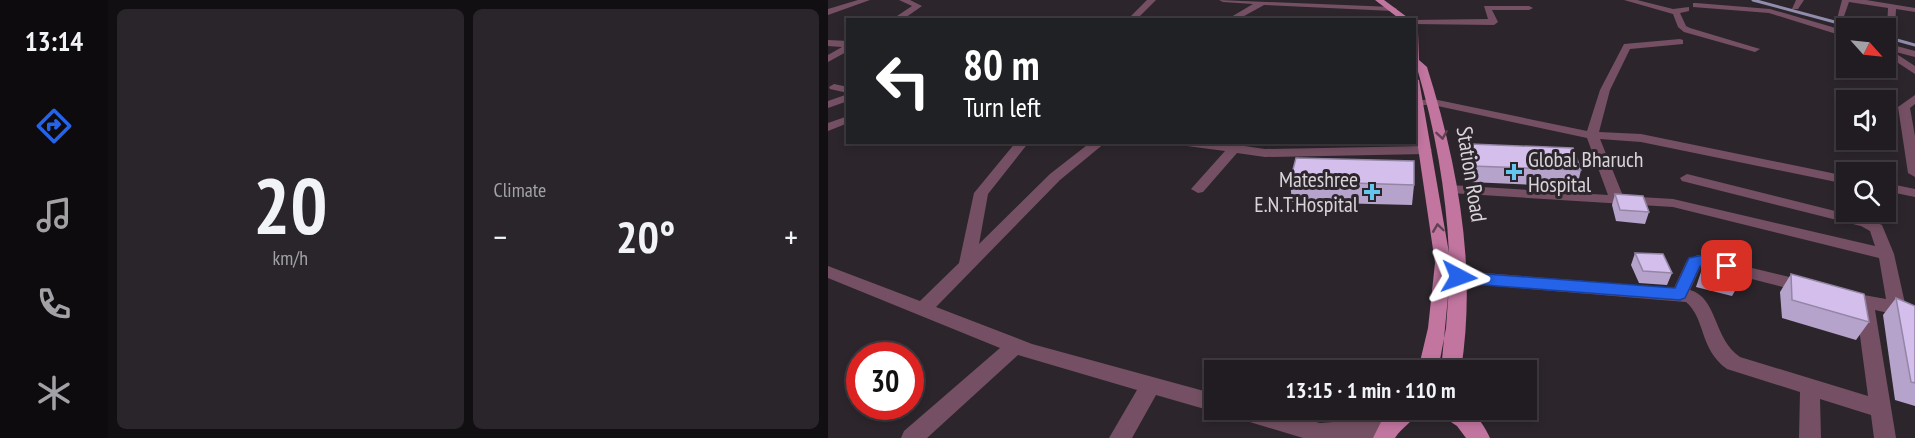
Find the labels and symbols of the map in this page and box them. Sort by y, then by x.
north arrow [1836,18,1896,78]
street label: Station Road [1451,124,1493,224]
one-way arrow [1435,131,1447,140]
place label: Global Bharuch Hospital [1528,145,1644,198]
marker: Global Bharuch Hospital [1505,163,1523,181]
place label: Mateshree E.N.T.Hospital [1254,165,1359,218]
marker: Mateshree E.N.T.Hospital [1363,183,1381,201]
one-way arrow [1432,223,1444,233]
pin [1701,240,1752,291]
position arrow [1427,245,1491,309]
speed limit sign: 30 [846,342,924,420]

